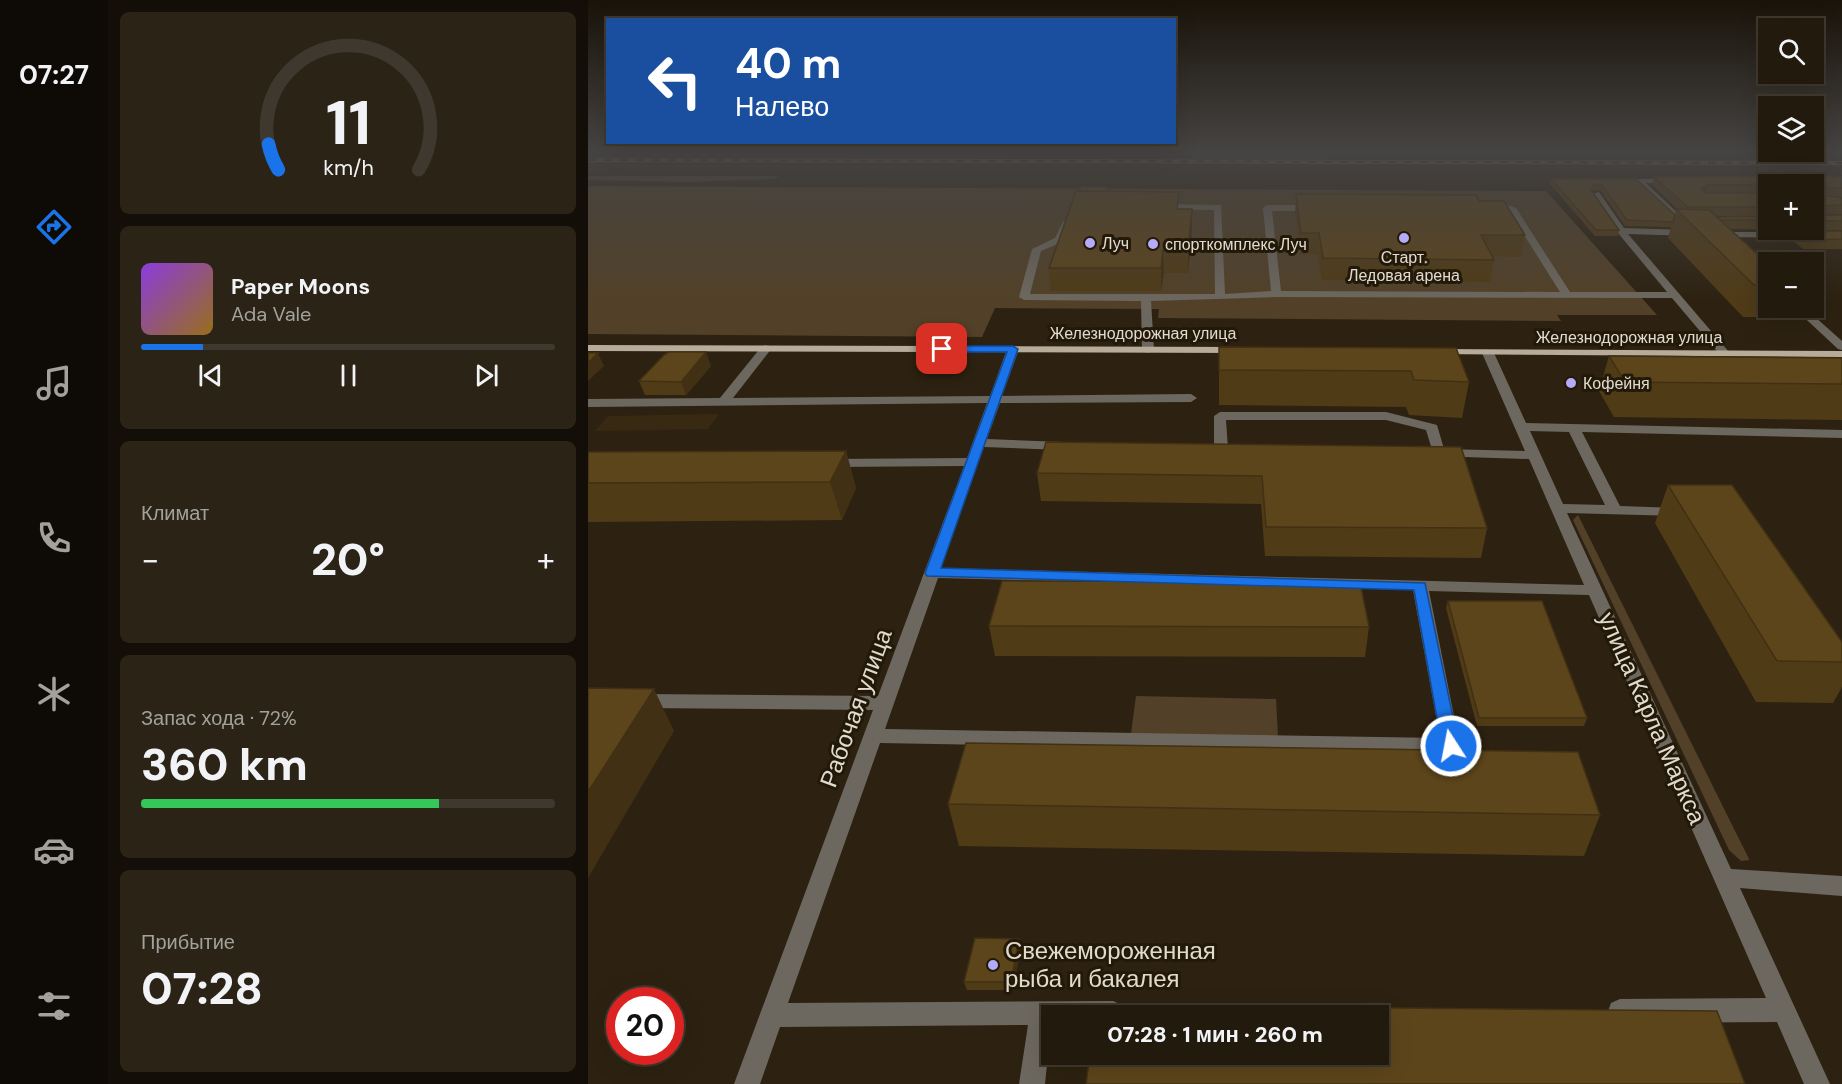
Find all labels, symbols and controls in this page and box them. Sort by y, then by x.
map controls [1758,18,1824,318]
button: search [1758,18,1824,84]
text: 40 m [735,36,841,91]
icon: left [636,42,714,120]
text: 07:27 [19,57,89,92]
text: 11 [325,82,371,163]
text: Налево [735,89,829,124]
button: layers [1758,96,1824,162]
text: km/h [323,155,373,183]
button: + [1758,174,1824,240]
icon: directions [33,206,75,248]
marker: Старт. Ледовая арена [1397,231,1411,245]
place label: Луч [1102,233,1129,254]
place label: спорткомплекс Луч [1165,234,1307,255]
marker: Луч [1083,236,1097,250]
marker: спорткомплекс Луч [1146,237,1160,251]
place label: Старт. Ледовая арена [1348,247,1460,286]
button: − [1758,252,1824,318]
text: Paper Moons [231,272,370,301]
text: Ada Vale [231,301,311,327]
pin [916,323,967,374]
street label: Железнодорожная улица [1050,323,1236,344]
street label: Железнодорожная улица [1536,327,1722,348]
icon: arrive [925,332,958,365]
icon: previous [194,359,227,392]
icon: pause [332,359,365,392]
icon: next [470,359,503,392]
icon: music [33,362,75,404]
place label: Кофейня [1583,373,1650,394]
marker: Кофейня [1564,376,1578,390]
text: Климат [141,500,209,526]
icon: phone [33,517,75,559]
text: 20° [311,530,385,589]
text: − [141,538,159,581]
text: + [537,538,555,581]
street label: улица Карла Маркса [1592,607,1713,829]
street label: Рабочая улица [813,624,899,791]
icon: climate [33,673,75,715]
text: Запас хода · 72% [141,705,297,731]
position arrow [1419,714,1483,778]
text: 360 km [141,735,308,794]
icon: car [33,829,75,871]
text: Прибытие [141,929,235,955]
place label: Свежемороженная рыба и бакалея [1005,935,1216,994]
marker: Свежемороженная рыба и бакалея [986,958,1000,972]
text: 07:28 [141,959,263,1018]
icon: filters [33,985,75,1027]
speed limit sign: 20 [606,987,684,1065]
text: 07:28 · 1 мин · 260 m [1107,1020,1323,1049]

